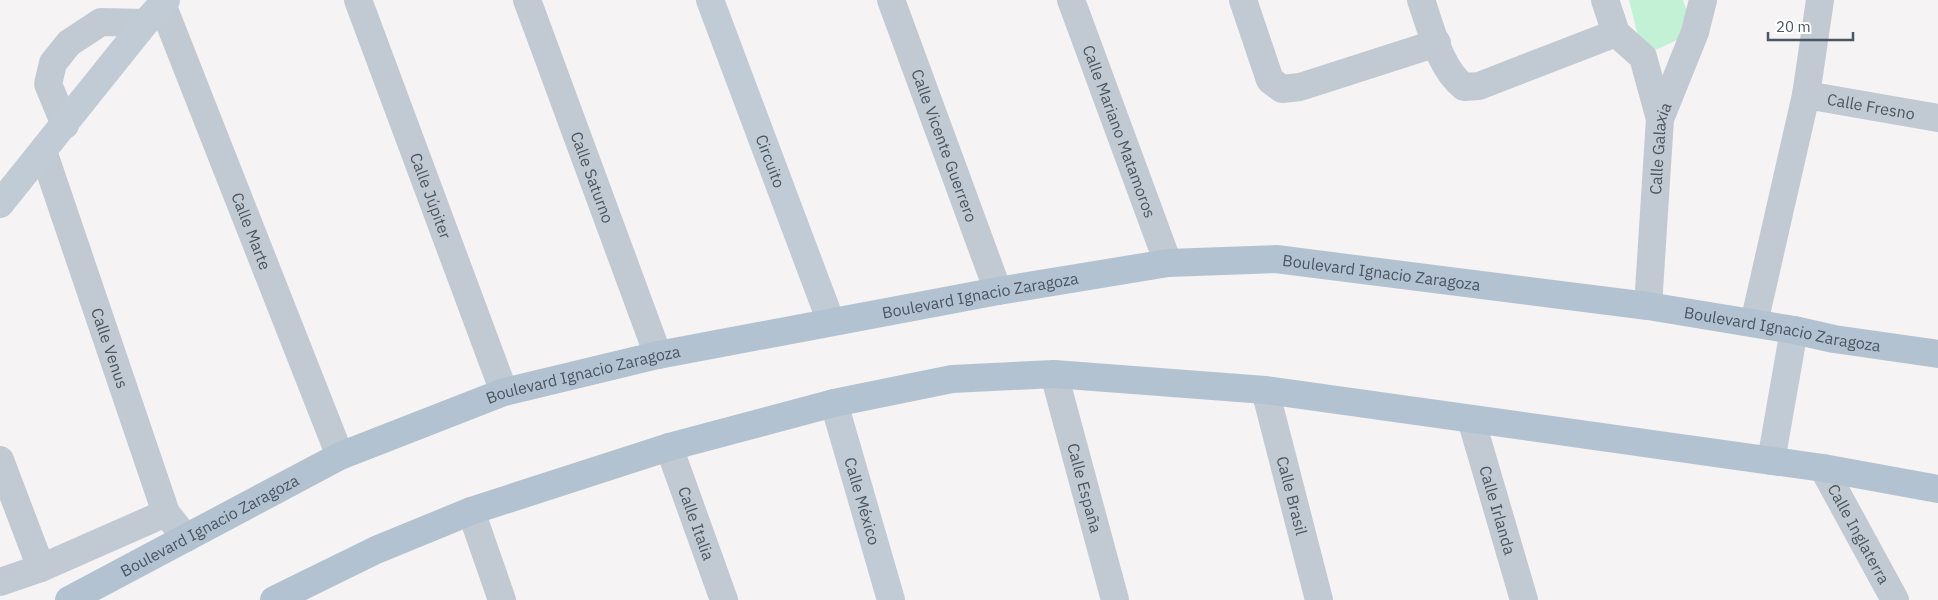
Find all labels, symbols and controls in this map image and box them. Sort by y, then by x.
scale bar [1768,10,1853,42]
text: 20 m [1776,17,1811,36]
street label: Calle Mariano Matamoros [1078,42,1160,221]
street label: Calle Vicente Guerrero [907,66,982,225]
street label: Calle Fresno [1826,89,1916,124]
street label: Calle Galaxia [1645,99,1676,195]
street label: Calle Saturno [566,129,618,226]
street label: Circuito [751,132,790,191]
street label: Calle Júpiter [406,150,456,242]
street label: Calle Marte [227,189,276,273]
street label: Boulevard Ignacio Zaragoza [1281,250,1482,295]
street label: Boulevard Ignacio Zaragoza [880,268,1080,323]
street label: Boulevard Ignacio Zaragoza [1683,302,1883,356]
street label: Calle Venus [87,305,133,391]
street label: Boulevard Ignacio Zaragoza [483,341,682,408]
street label: Calle España [1063,441,1107,536]
street label: Calle Brasil [1272,454,1312,537]
street label: Calle México [840,455,885,547]
street label: Calle Irlanda [1475,463,1520,557]
street label: Boulevard Ignacio Zaragoza [117,470,303,581]
street label: Calle Inglaterra [1824,480,1895,588]
street label: Calle Italia [674,484,719,563]

